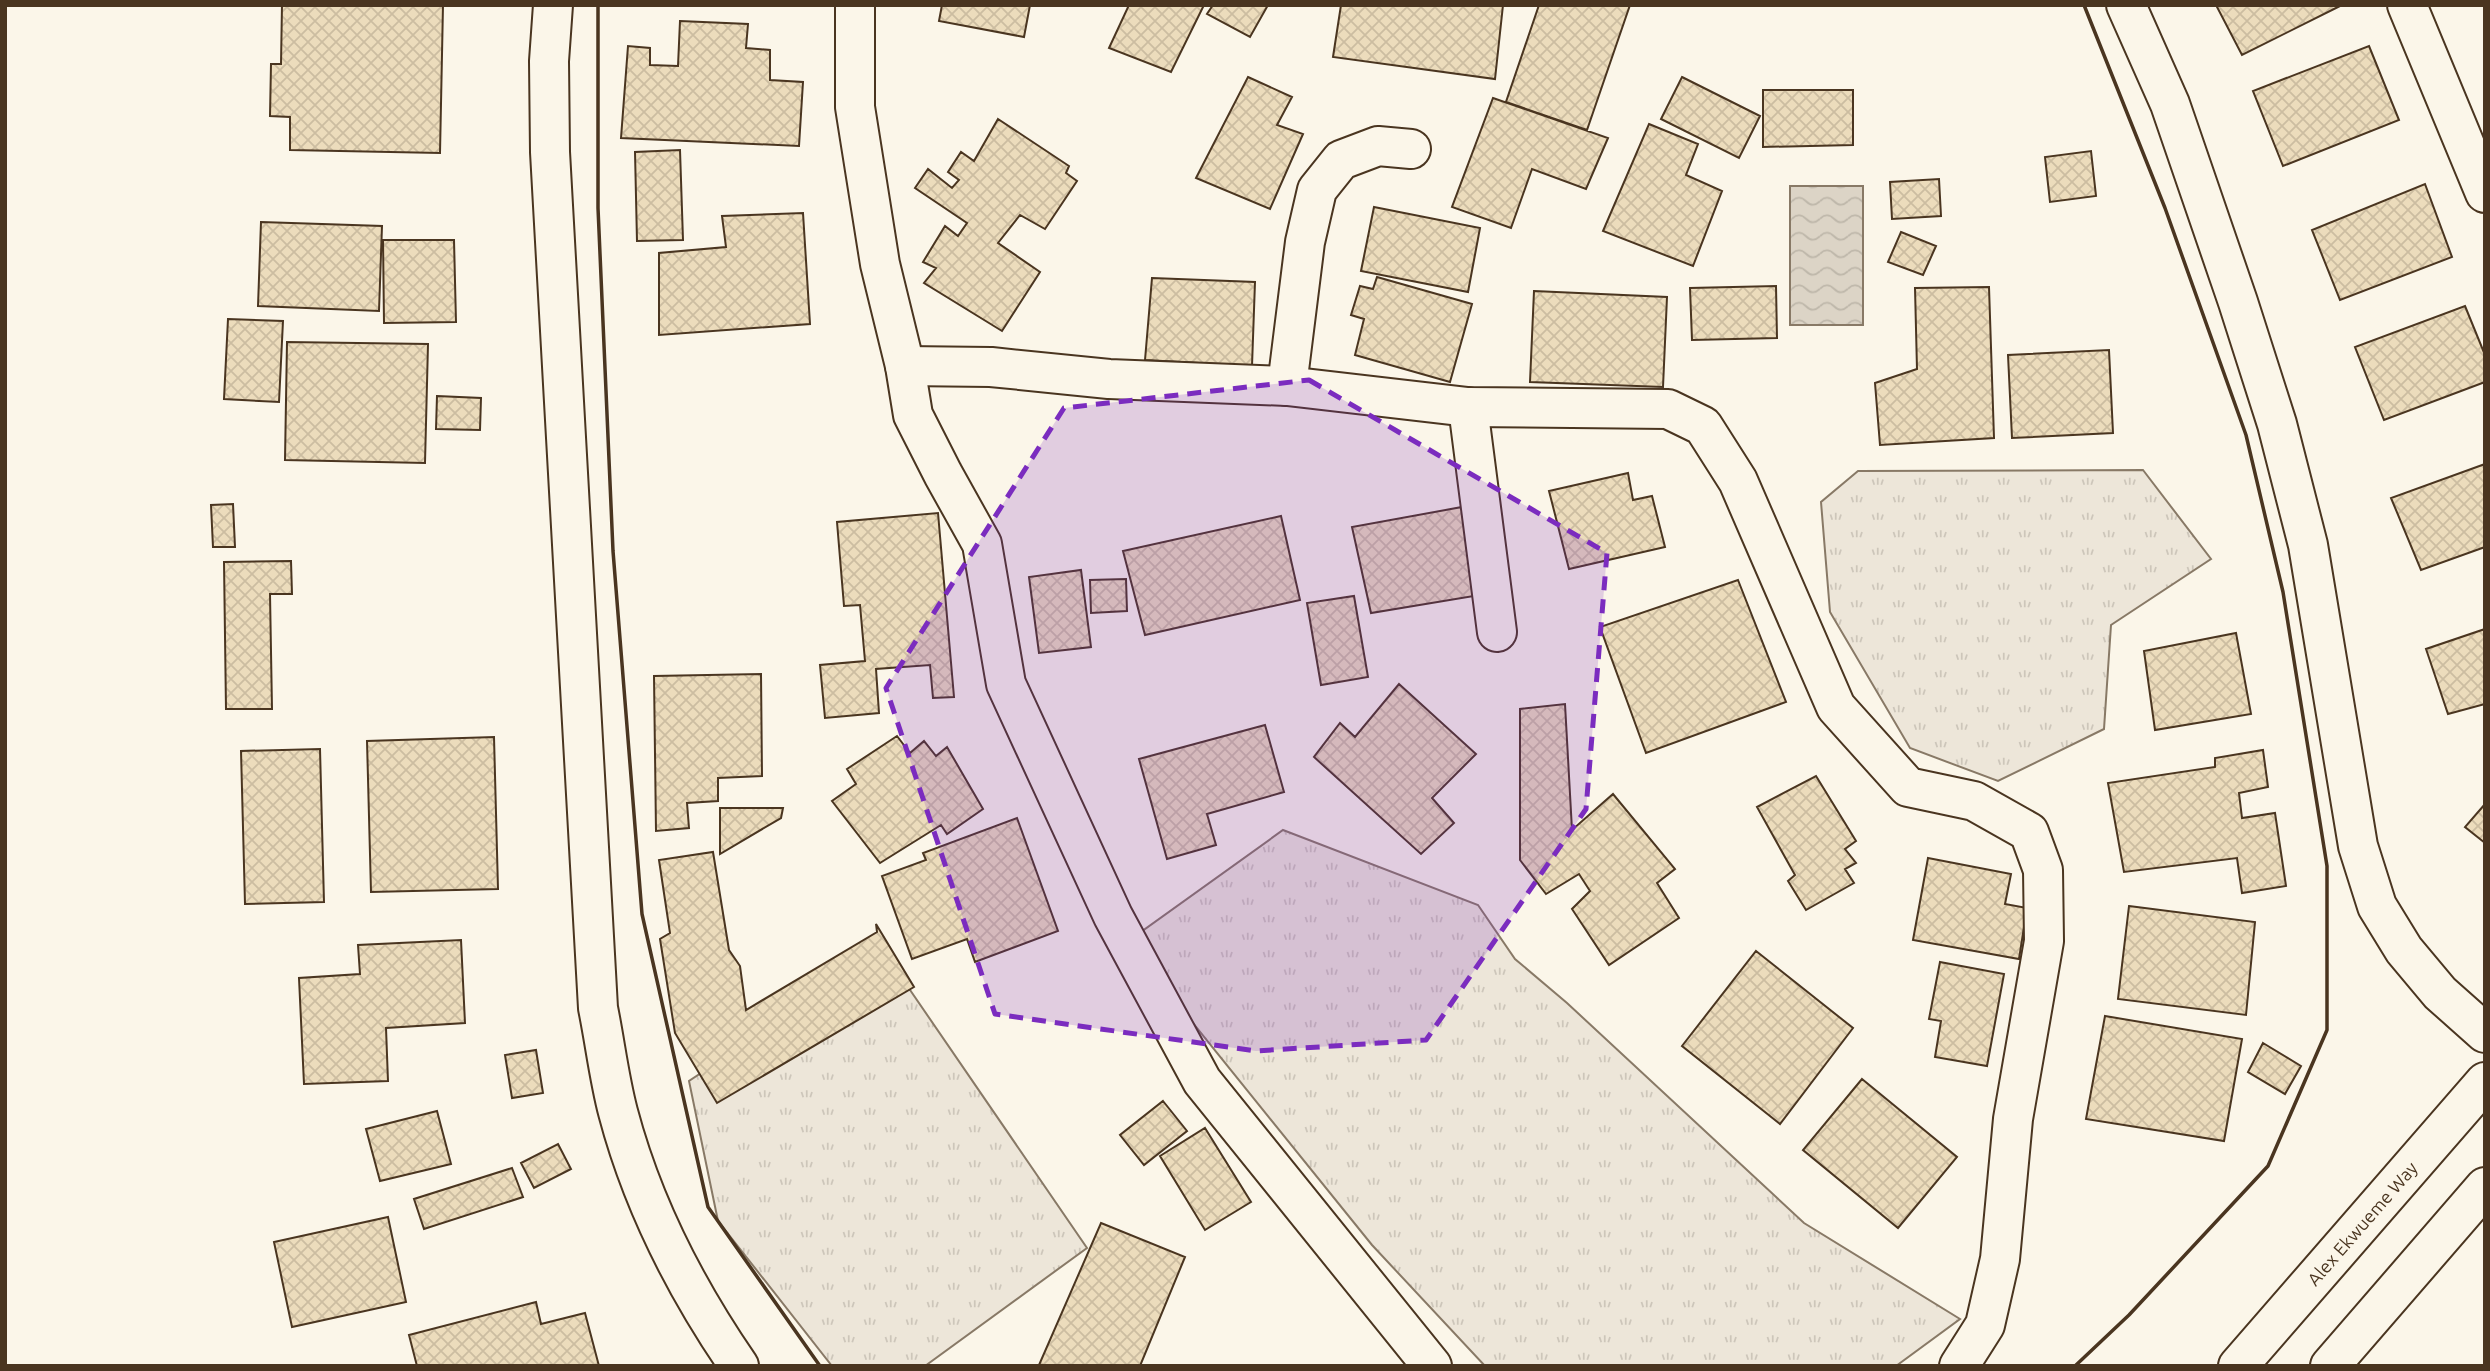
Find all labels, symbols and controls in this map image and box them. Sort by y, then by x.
street label: Alex Ekwueme Way [2303,1157,2421,1289]

